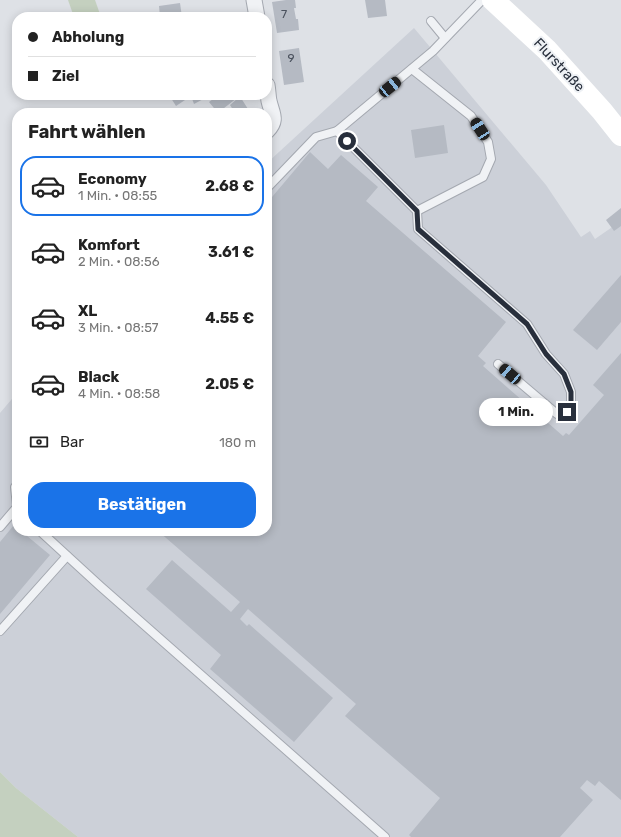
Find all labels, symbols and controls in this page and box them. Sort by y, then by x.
house number: 7 [281,7,287,21]
text: Abholung [52,28,124,46]
street label: Flurstraße [530,35,588,95]
house number: 9 [287,51,295,65]
text: Ziel [52,67,79,85]
car [377,75,403,99]
car [468,116,492,142]
text: Fahrt wählen [28,121,146,143]
route start [338,132,356,150]
icon: car [30,168,66,204]
text: Economy [78,170,147,188]
text: 2.68 € [205,177,254,195]
text: 1 Min. · 08:55 [78,188,157,203]
icon: car [30,234,66,270]
text: Komfort [78,236,140,254]
text: 3.61 € [208,243,254,261]
text: 2 Min. · 08:56 [78,254,160,269]
icon: car [30,300,66,336]
text: XL [78,302,97,320]
text: 4.55 € [205,309,254,327]
text: 3 Min. · 08:57 [78,320,159,335]
car [497,362,523,386]
icon: car [30,366,66,402]
text: Black [78,368,119,386]
text: 2.05 € [205,375,254,393]
text: 4 Min. · 08:58 [78,386,160,401]
callout: 1 Min. [479,398,553,426]
route end [558,403,576,421]
text: 1 Min. [498,404,534,419]
icon: cash [28,431,50,453]
text: Bar [60,433,84,451]
text: 180 m [219,435,256,450]
button: Bestätigen [28,482,256,528]

